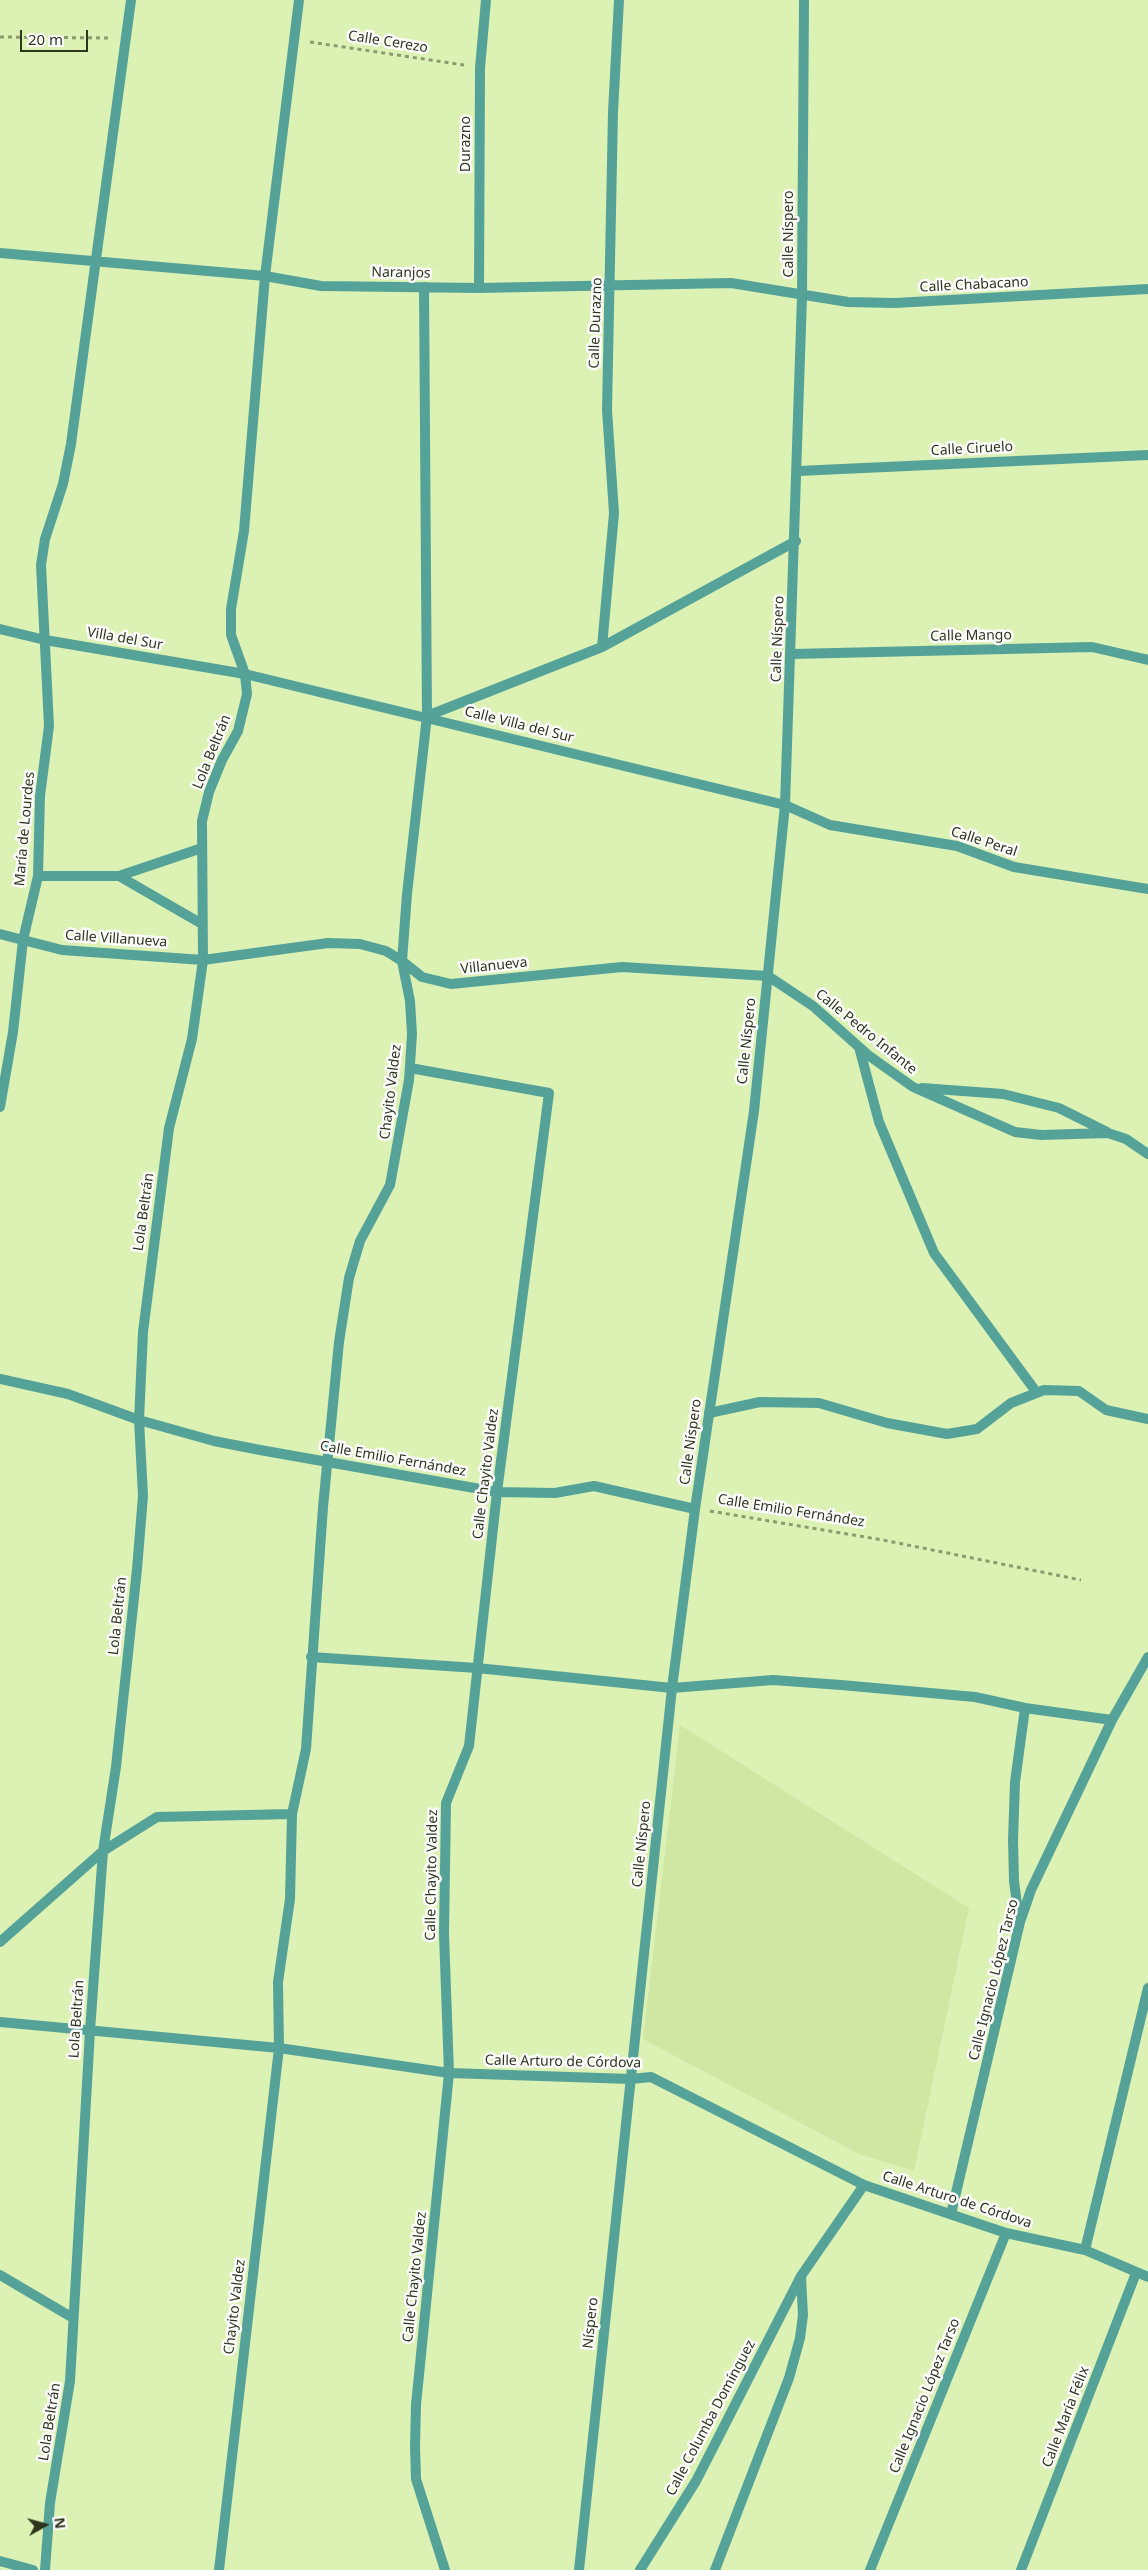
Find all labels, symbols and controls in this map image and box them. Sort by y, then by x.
scale bar [22,20,90,52]
street label: Calle Cerezo [347,27,429,57]
text: 20 m [28,29,63,49]
street label: Durazno [458,116,474,172]
street label: Calle Níspero [781,191,797,277]
street label: Naranjos [371,264,431,282]
street label: Calle Chabacano [919,274,1029,296]
street label: Calle Durazno [586,277,606,369]
street label: Calle Ciruelo [930,438,1014,460]
street label: Calle Níspero [768,595,788,683]
street label: Villa del Sur [86,624,164,654]
street label: Calle Mango [930,627,1012,645]
street label: Calle Villa del Sur [463,703,575,747]
street label: Lola Beltrán [189,712,235,792]
street label: María de Lourdes [12,771,38,887]
street label: Calle Peral [949,823,1019,861]
street label: Calle Villanueva [64,927,168,951]
street label: Villanueva [460,954,528,978]
street label: Calle Pedro Infante [812,986,920,1078]
street label: Calle Níspero [734,997,760,1085]
street label: Chayito Valdez [377,1043,405,1141]
street label: Lola Beltrán [130,1172,158,1252]
street label: Calle Níspero [677,1398,705,1486]
street label: Calle Chayito Valdez [470,1408,502,1540]
street label: Calle Emilio Fernández [319,1438,467,1480]
street label: Calle Emilio Fernández [716,1491,866,1531]
street label: Lola Beltrán [106,1576,130,1656]
street label: Calle Níspero [629,1800,655,1888]
street label: Calle Chayito Valdez [422,1809,442,1941]
street label: Calle Ignacio López Tarso [966,1898,1022,2062]
street label: Lola Beltrán [66,1979,88,2059]
street label: Calle Arturo de Córdova [485,2052,641,2072]
street label: Calle Arturo de Córdova [880,2168,1034,2232]
street label: Calle Chayito Valdez [400,2211,430,2343]
street label: Chayito Valdez [221,2258,249,2356]
street label: Níspero [580,2297,602,2349]
street label: Calle Ignacio López Tarso [886,2316,964,2476]
street label: Calle Columba Domínguez [663,2337,759,2499]
street label: Calle María Félix [1039,2364,1093,2470]
street label: Lola Beltrán [36,2382,64,2462]
north arrow [20,2500,70,2550]
text: N [50,2516,71,2530]

